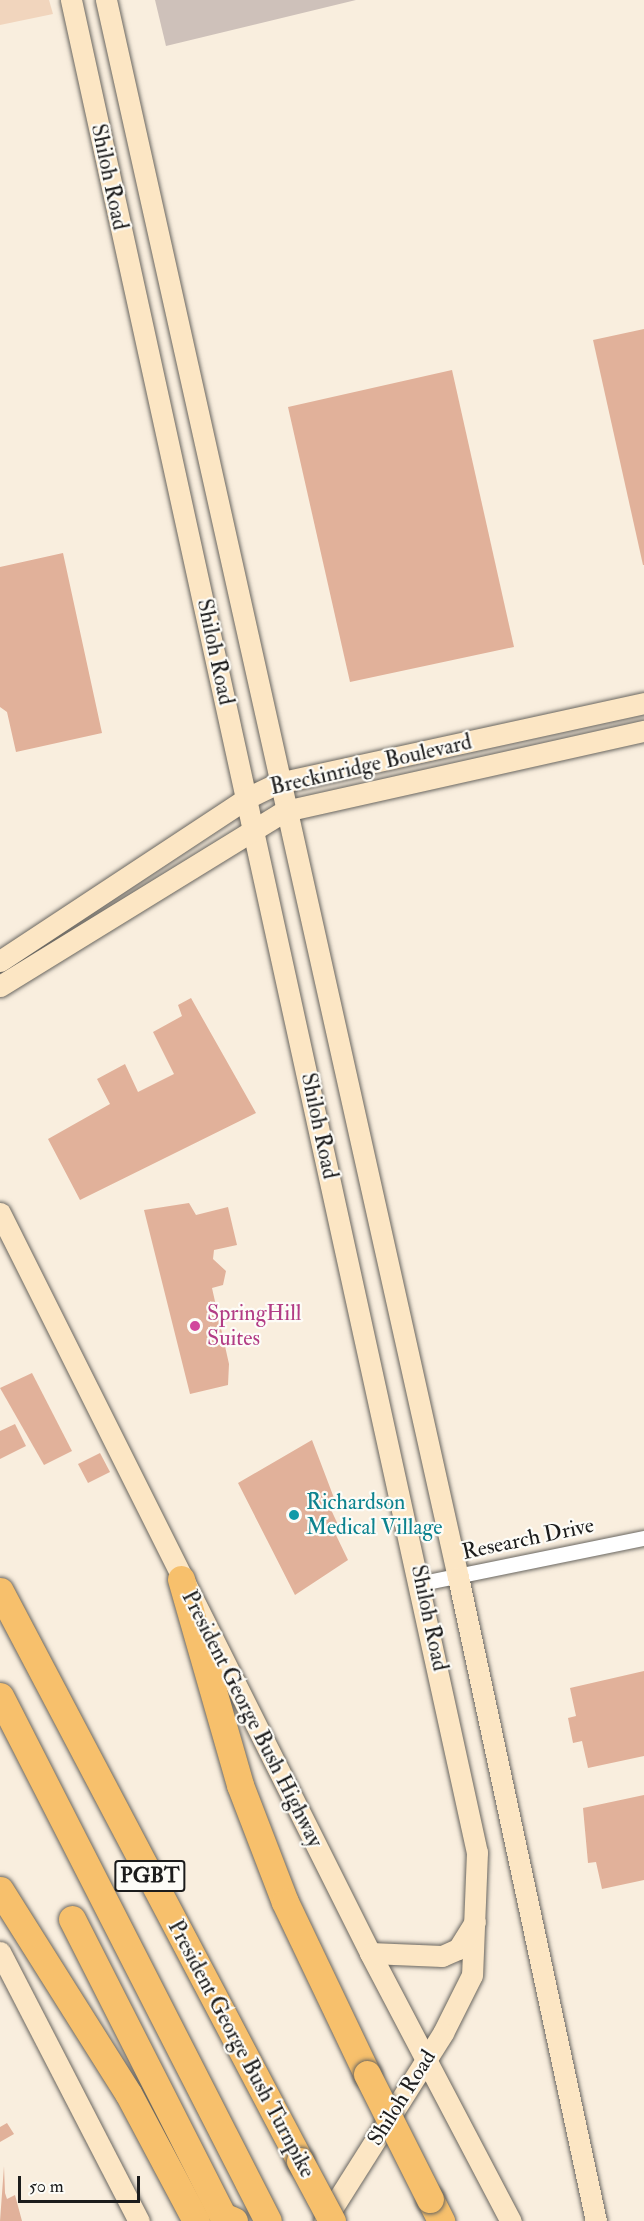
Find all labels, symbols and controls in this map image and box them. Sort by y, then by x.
street label: Shiloh Road [85,122,133,232]
street label: Shiloh Road [191,597,239,707]
street label: Breckinridge Boulevard [268,729,474,801]
street label: Shiloh Road [295,1071,343,1181]
place label: SpringHill Suites [207,1300,301,1352]
marker: SpringHill Suites [188,1319,202,1333]
place label: Richardson Medical Village [306,1489,443,1540]
marker: Richardson Medical Village [287,1508,301,1522]
street label: Research Drive [460,1512,596,1566]
street label: Shiloh Road [405,1563,453,1673]
street label: President George Bush Highway [176,1586,328,1852]
road number: PGBT [114,1858,186,1894]
street label: President George Bush Turnpike [162,1916,320,2182]
street label: Shiloh Road [362,2045,442,2151]
scale bar [21,2164,142,2202]
text: 50 m [29,2175,64,2198]

